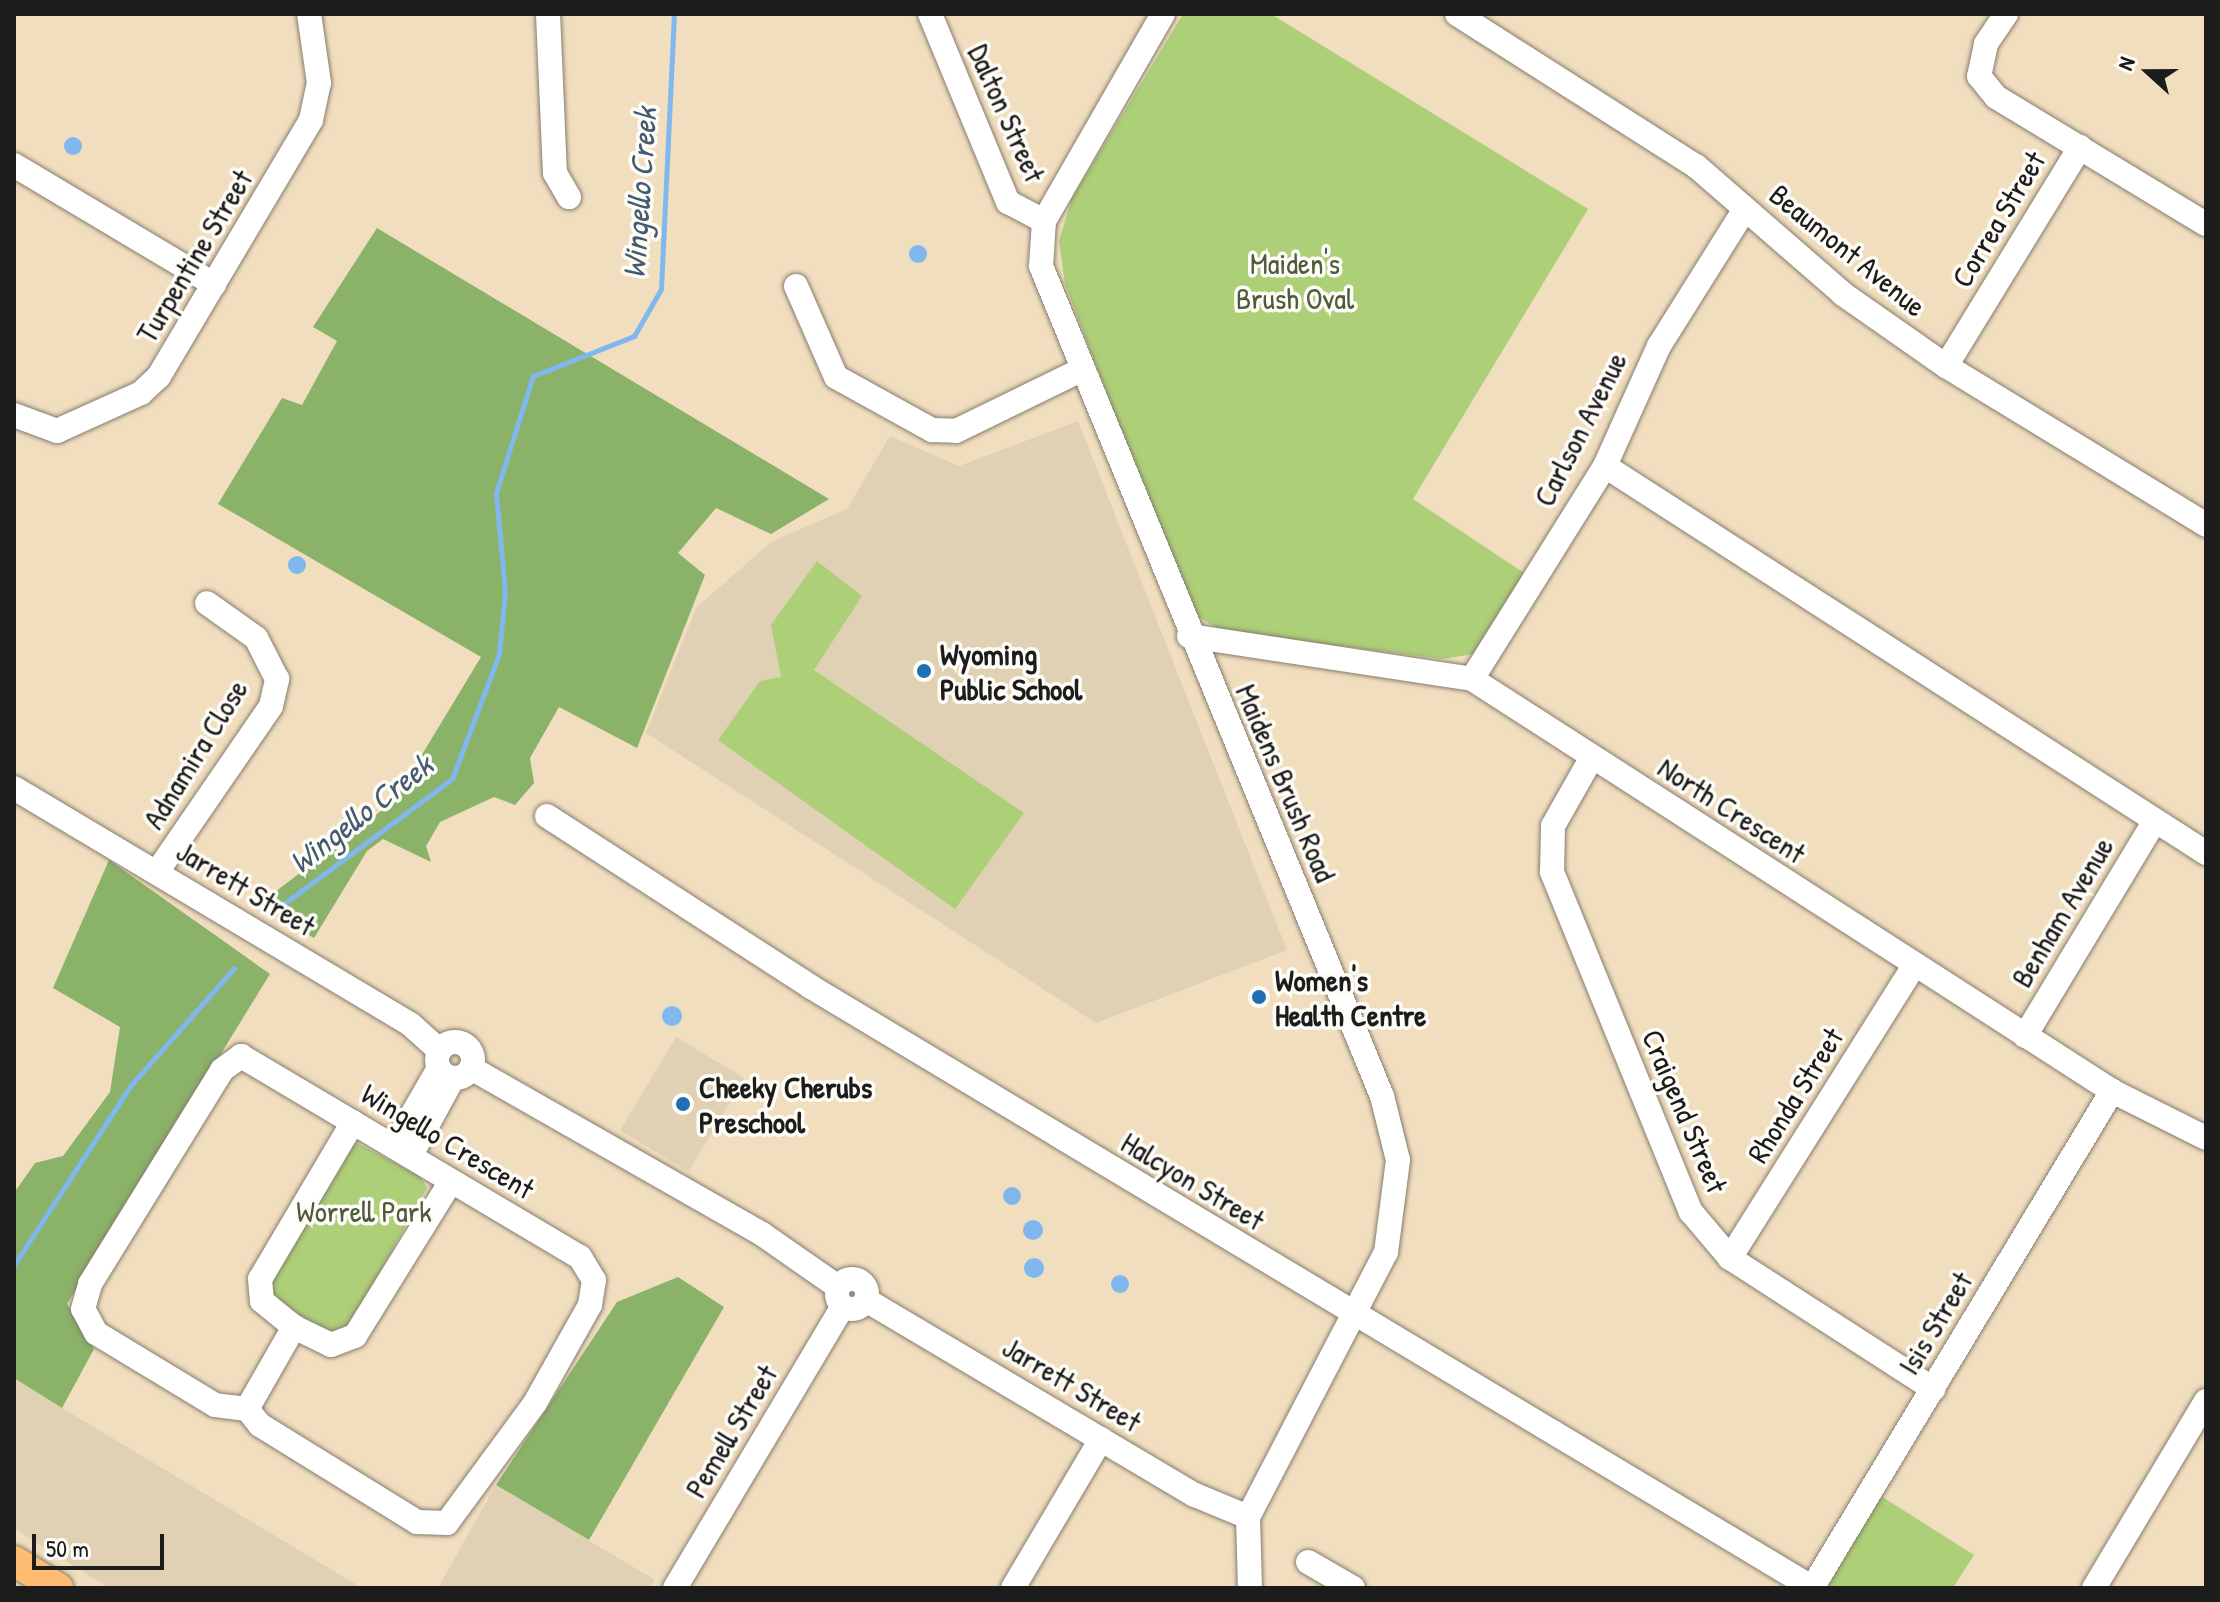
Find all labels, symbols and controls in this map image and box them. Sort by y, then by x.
north arrow [2108,32,2188,112]
street label: Dalton Street [961,39,1053,187]
text: N [2109,53,2142,74]
water label: Wingello Creek [615,106,665,280]
street label: Correa Street [1943,145,2053,293]
street label: Turpentine Street [128,163,260,349]
street label: Beaumont Avenue [1763,176,1933,324]
park label: Maiden's Brush Oval [1236,245,1354,316]
street label: Carlson Avenue [1526,346,1634,512]
place label: Wyoming Public School [940,636,1082,706]
marker: Wyoming Public School [915,662,933,680]
street label: Adnamira Close [135,673,255,835]
street label: Maidens Brush Road [1228,679,1344,887]
water label: Wingello Creek [282,746,440,882]
street label: North Crescent [1652,749,1812,871]
street label: Benham Avenue [2003,831,2121,993]
street label: Jarrett Street [170,833,322,943]
place label: Women's Health Centre [1275,962,1426,1032]
marker: Women's Health Centre [1250,988,1268,1006]
street label: Rhonda Street [1739,1021,1851,1169]
street label: Craigend Street [1634,1024,1736,1198]
place label: Cheeky Cherubs Preschool [699,1069,872,1140]
street label: Wingello Crescent [355,1075,541,1207]
marker: Cheeky Cherubs Preschool [674,1095,692,1113]
street label: Halcyon Street [1115,1124,1271,1238]
park label: Worrell Park [296,1193,432,1229]
street label: Isis Street [1890,1265,1980,1381]
street label: Jarrett Street [996,1329,1148,1439]
street label: Pemell Street [677,1358,785,1504]
scale bar [36,1518,168,1568]
text: 50 m [46,1532,89,1564]

